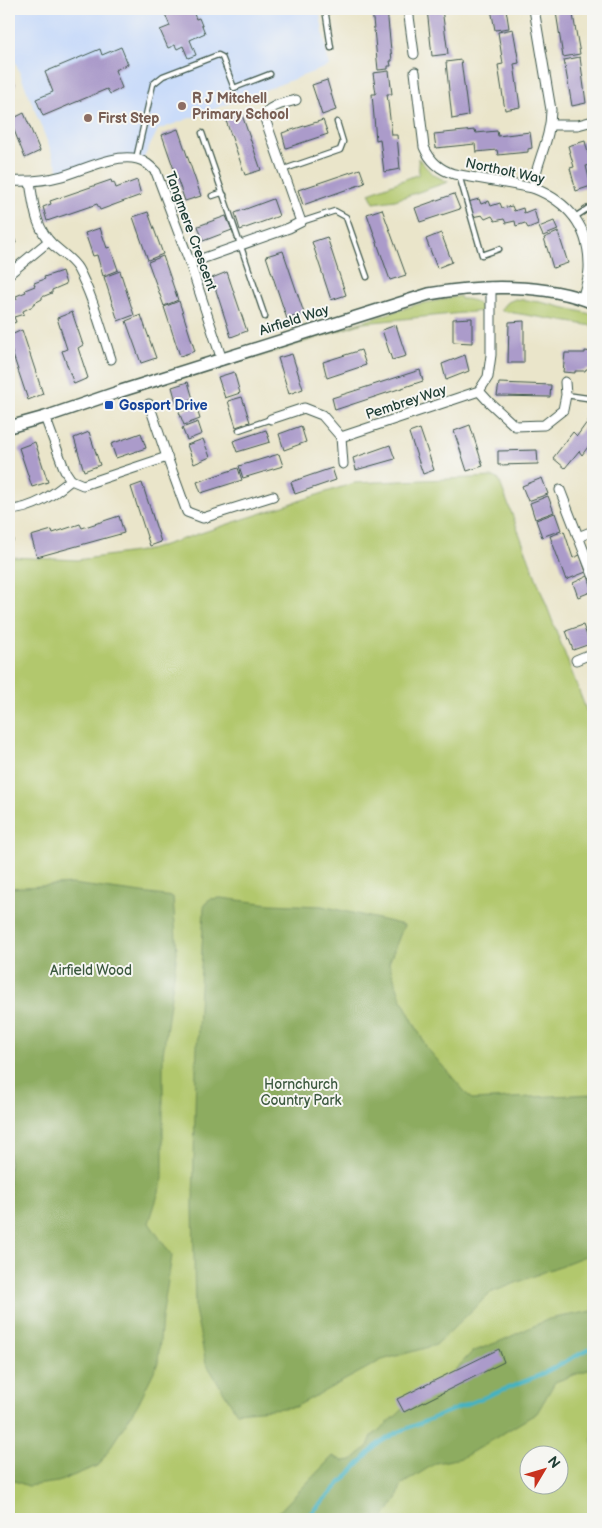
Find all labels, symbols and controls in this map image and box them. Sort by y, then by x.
place label: R J Mitchell Primary School [192,90,289,123]
marker: R J Mitchell Primary School [176,100,188,112]
place label: First Step [98,110,159,127]
marker: First Step [82,112,94,124]
street label: Northolt Way [464,154,547,188]
street label: Tangmere Crescent [162,169,221,294]
street label: Airfield Way [257,301,332,339]
street label: Pembrey Way [363,381,449,423]
place label: Gosport Drive [119,397,208,414]
marker: Gosport Drive [103,399,115,411]
park label: Airfield Wood [50,962,132,979]
park label: Hornchurch Country Park [261,1076,342,1109]
north arrow [520,1446,570,1496]
text: N [544,1453,564,1472]

